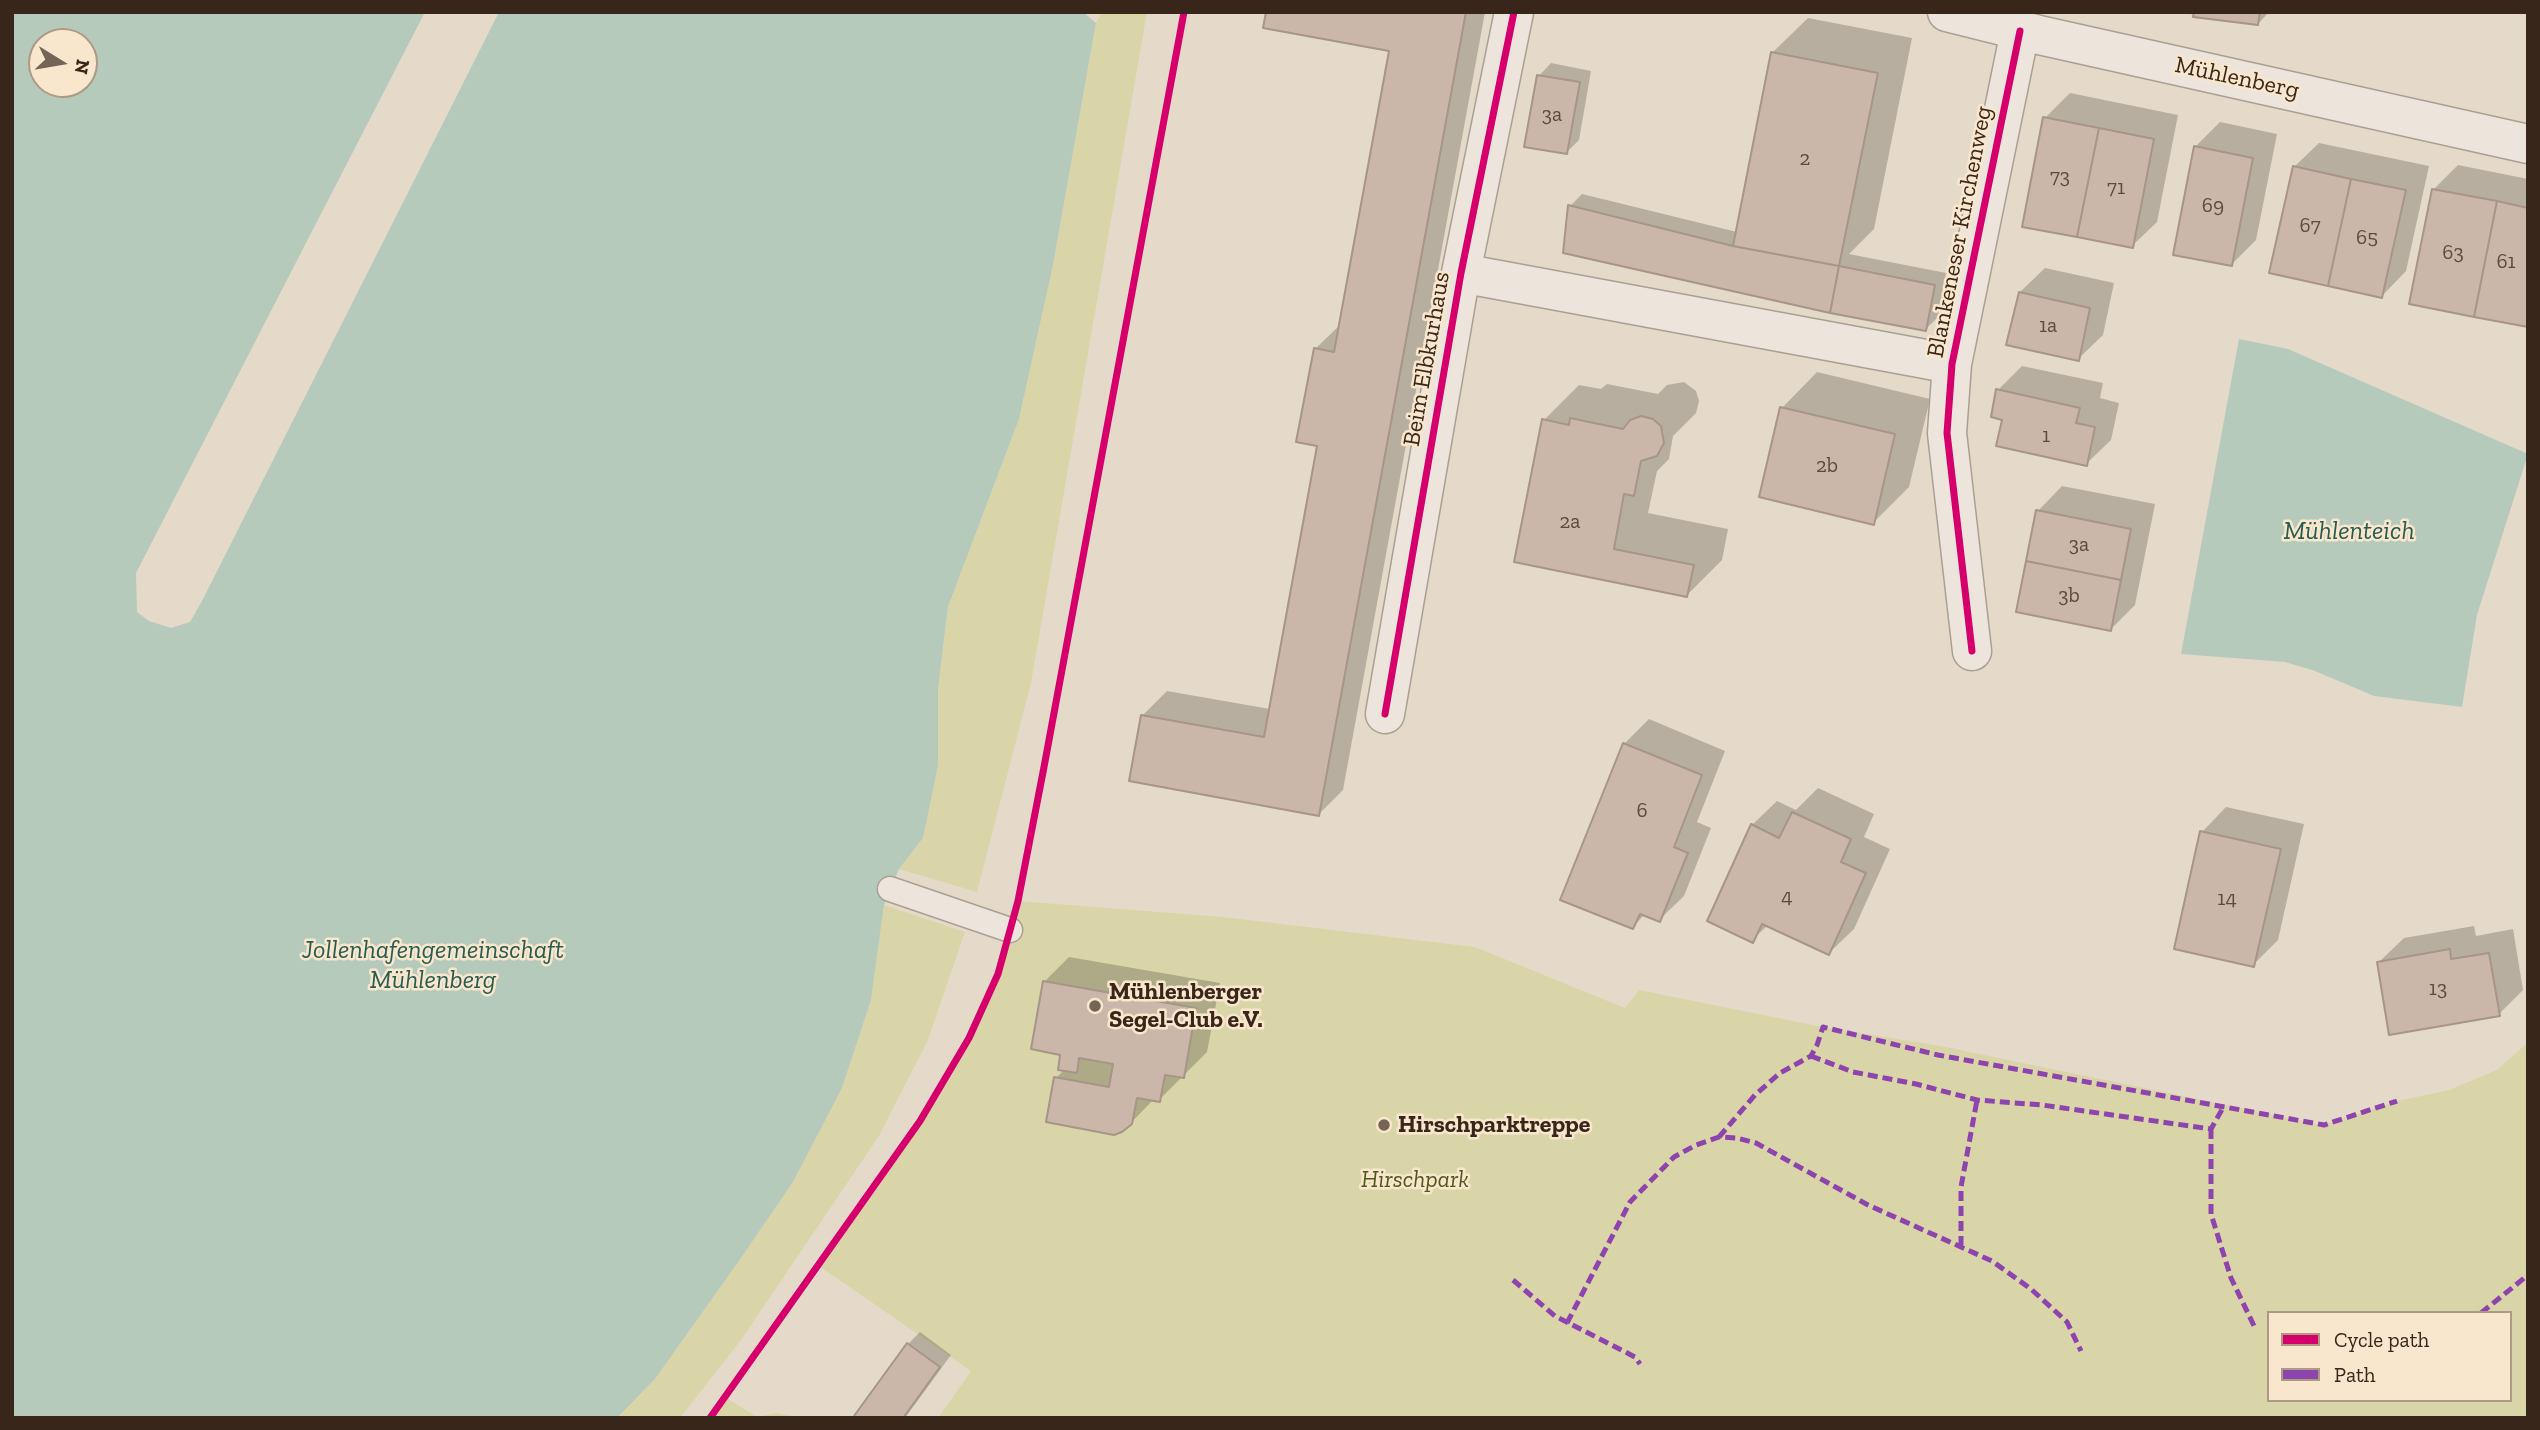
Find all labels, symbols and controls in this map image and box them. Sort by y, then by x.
north arrow [28,28,98,98]
street label: Mühlenberg [2172,51,2302,105]
text: N [69,57,95,76]
house number: 3a [1542,102,1562,128]
street label: Blankeneser Kirchenweg [1921,104,1999,360]
house number: 2 [1800,146,1810,172]
house number: 73 [2050,164,2070,190]
house number: 71 [2107,175,2125,201]
house number: 69 [2202,193,2224,219]
house number: 67 [2299,213,2321,239]
house number: 65 [2356,225,2378,251]
house number: 63 [2442,240,2464,266]
house number: 61 [2496,249,2516,275]
street label: Beim Elbkurhaus [1397,269,1457,449]
house number: 1a [2039,313,2057,339]
house number: 1 [2042,423,2050,449]
house number: 2b [1816,453,1838,479]
house number: 2a [1560,509,1580,535]
water label: Mühlenteich [2283,516,2415,548]
house number: 3a [2069,532,2089,558]
house number: 3b [2058,583,2080,609]
house number: 6 [1636,798,1648,824]
house number: 4 [1781,884,1793,910]
house number: 14 [2217,886,2237,912]
water label: Jollenhafengemeinschaft Mühlenberg [302,935,564,996]
house number: 13 [2429,976,2447,1002]
place label: Mühlenberger Segel-Club e.V. [1109,978,1263,1034]
marker: Mühlenberger Segel-Club e.V. [1087,998,1103,1014]
place label: Hirschparktreppe [1398,1111,1590,1139]
marker: Hirschparktreppe [1376,1117,1392,1133]
park label: Hirschpark [1361,1166,1469,1194]
legend [2267,1311,2512,1402]
text: Cycle path [2334,1327,2429,1352]
text: Path [2334,1362,2376,1387]

